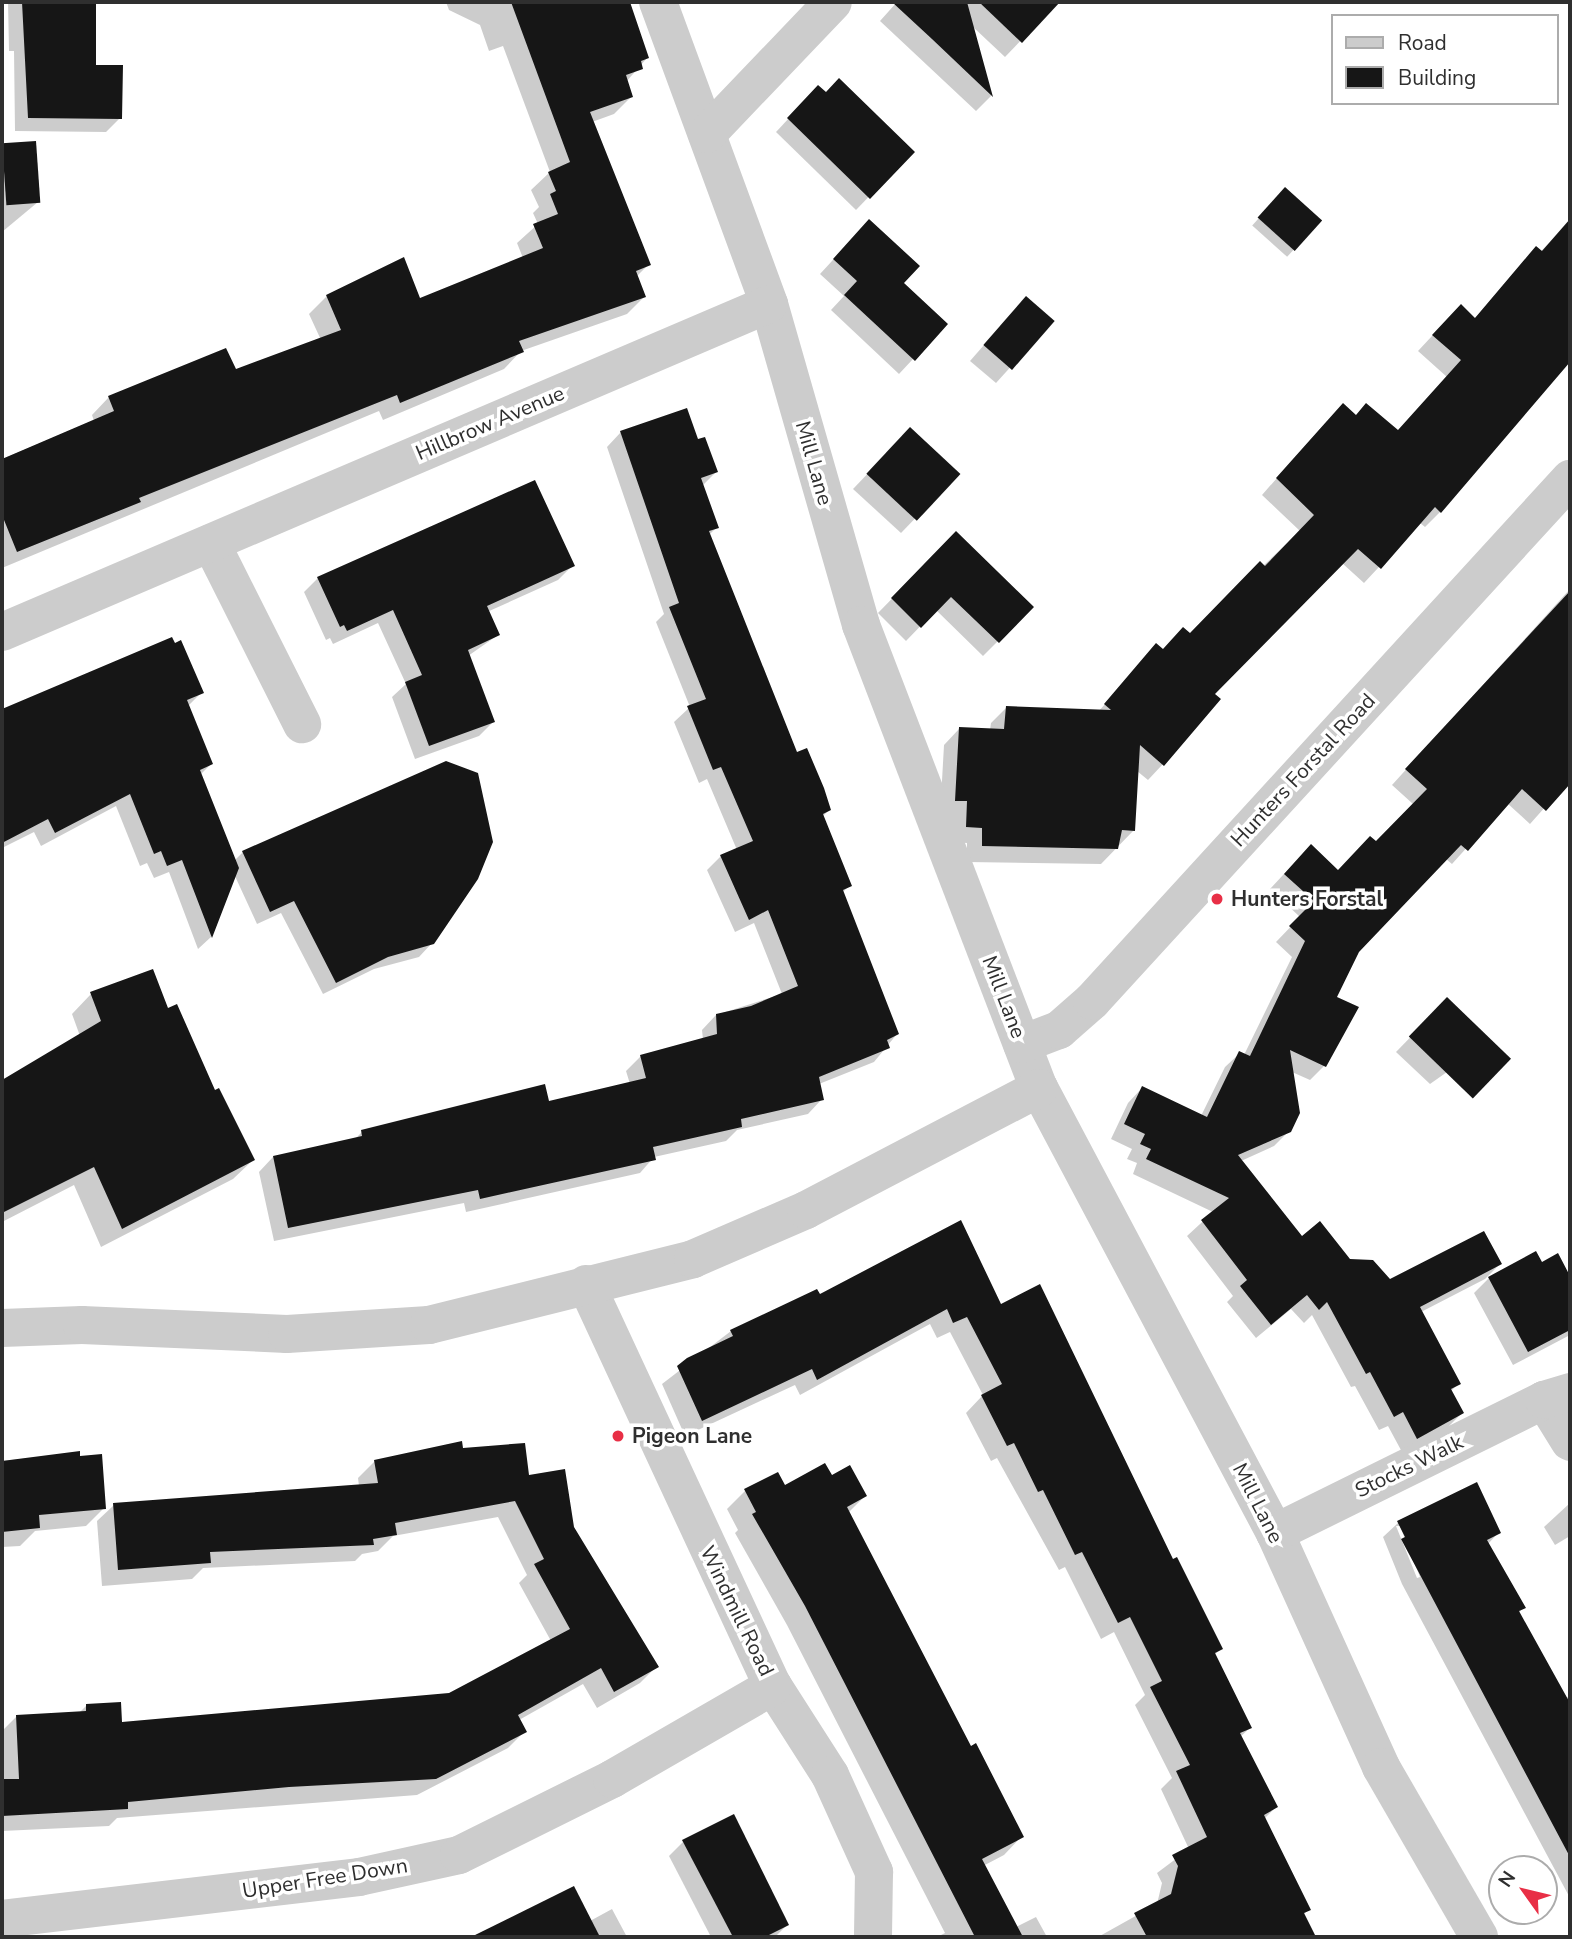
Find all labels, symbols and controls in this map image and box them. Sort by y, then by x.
legend [1330,14,1558,105]
text: Road [1398,29,1447,57]
text: Building [1398,64,1476,92]
street label: Hillbrow Avenue [412,380,568,466]
street label: Mill Lane [790,418,838,508]
street label: Hunters Forstal Road [1226,688,1380,852]
place label: Hunters Forstal [1231,886,1383,912]
marker: Hunters Forstal [1209,891,1225,907]
street label: Mill Lane [977,952,1031,1042]
place label: Pigeon Lane [632,1423,752,1449]
marker: Pigeon Lane [610,1428,626,1444]
street label: Stocks Walk [1351,1429,1467,1503]
street label: Mill Lane [1227,1459,1289,1547]
street label: Windmill Road [695,1542,779,1680]
street label: Upper Free Down [241,1852,409,1904]
north arrow [1488,1855,1558,1925]
text: N [1492,1866,1522,1893]

